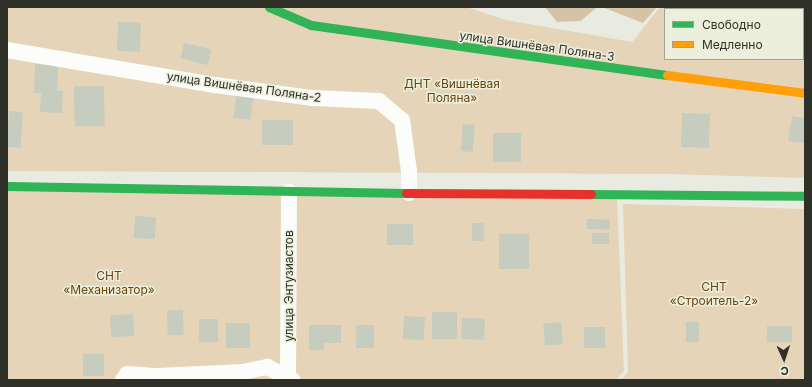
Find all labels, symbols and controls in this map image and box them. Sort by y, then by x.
legend [664,8,804,60]
text: Свободно [702,17,761,32]
street label: улица Вишнёвая Поляна-3 [459,28,615,64]
text: Медленно [702,37,763,52]
street label: улица Вишнёвая Поляна-2 [166,69,322,105]
park label: ДНТ «Вишнёвая Поляна» [404,77,500,105]
street label: улица Энтузиастов [282,230,296,342]
park label: СНТ «Механизатор» [63,269,155,297]
park label: СНТ «Строитель-2» [670,280,758,308]
north arrow [764,339,804,379]
text: С [780,364,789,378]

